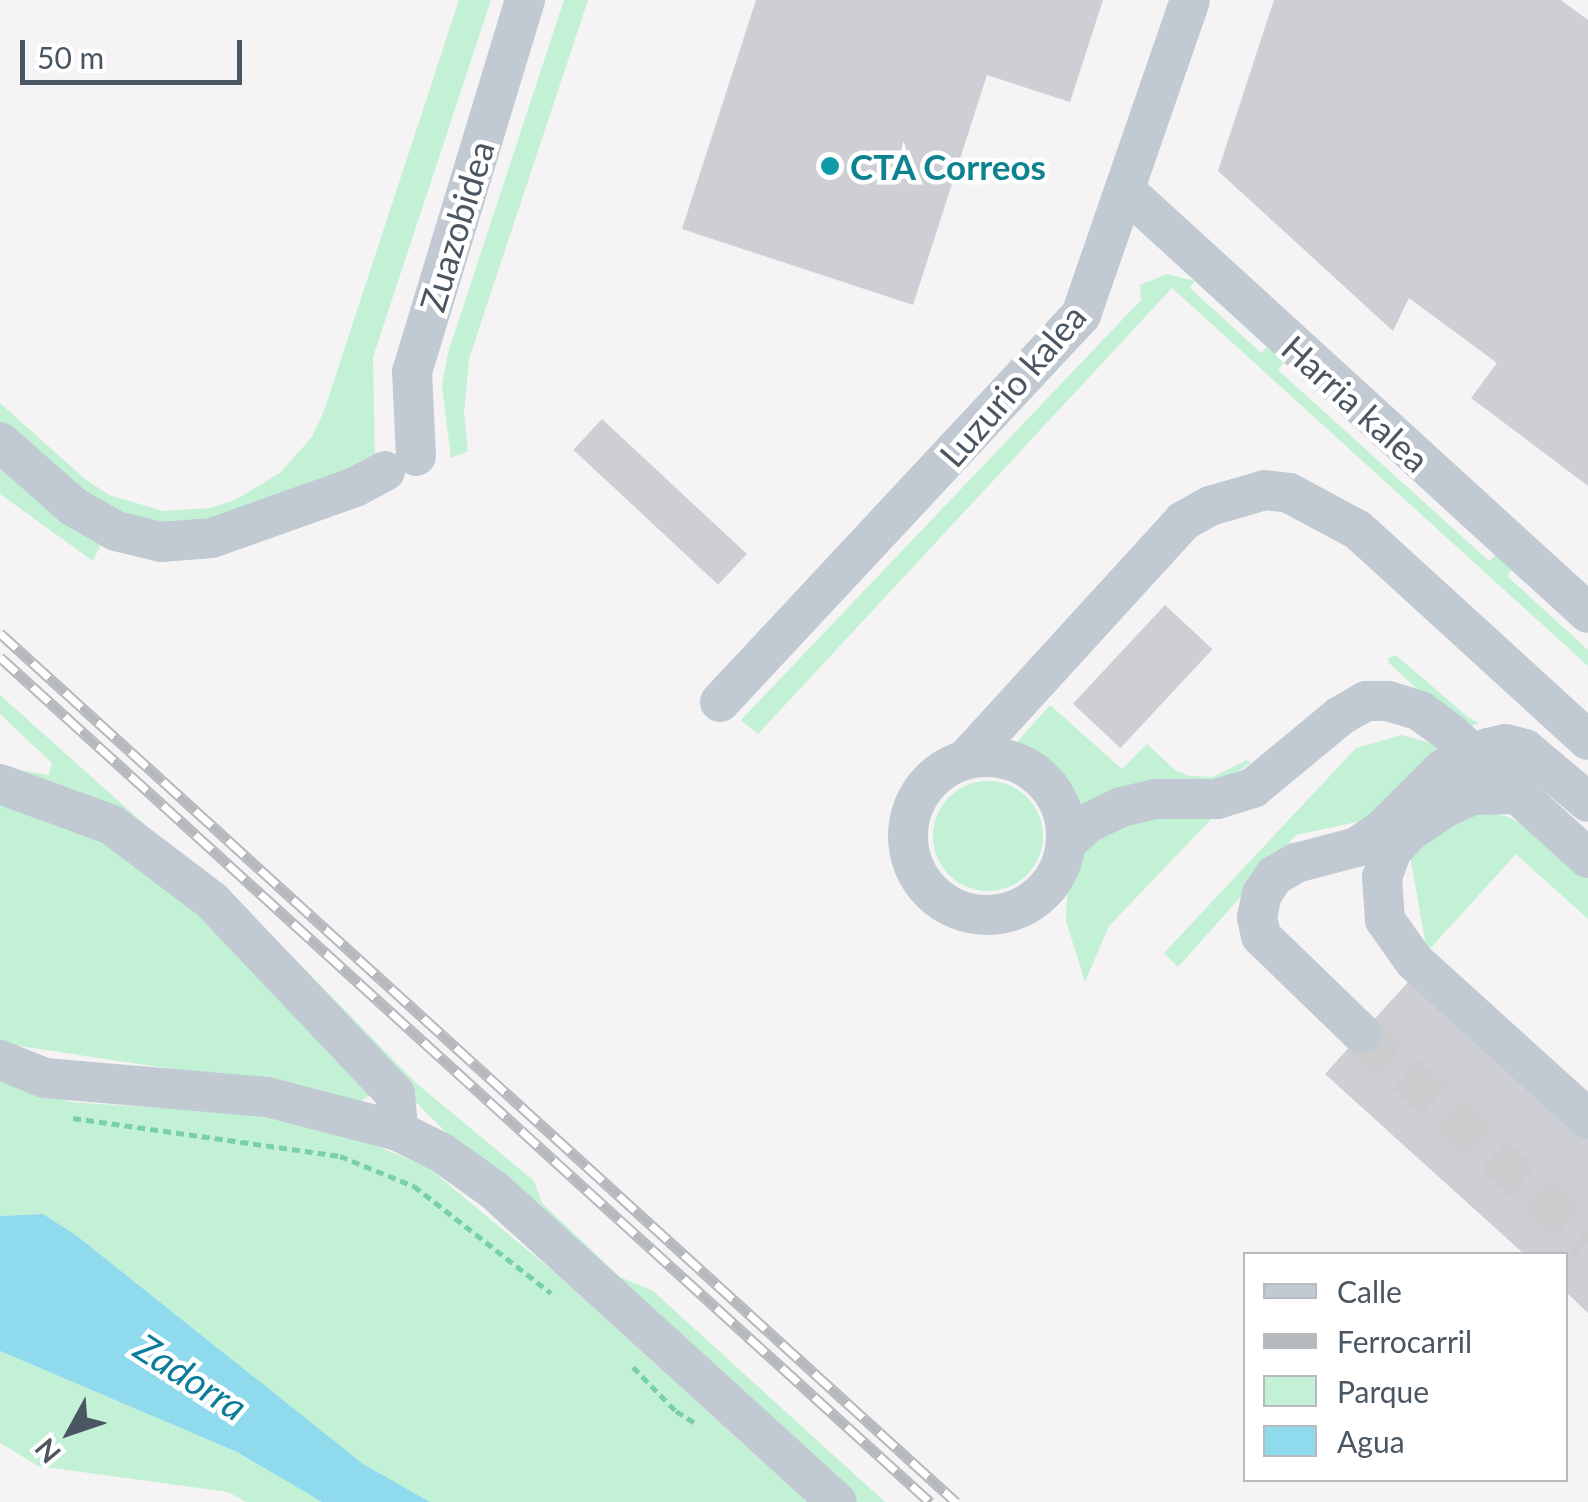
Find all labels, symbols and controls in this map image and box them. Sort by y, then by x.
scale bar [25,20,248,82]
text: 50 m [37,39,104,75]
street label: Zuazobidea [410,136,502,316]
place label: CTA Correos [850,145,1047,187]
marker: CTA Correos [819,155,841,177]
street label: Luzurio kalea [930,295,1094,475]
street label: Harria kalea [1274,326,1438,480]
legend [1243,1252,1568,1482]
text: Calle [1337,1273,1402,1309]
text: Ferrocarril [1337,1323,1472,1359]
water label: Zadorra [127,1324,255,1430]
text: Parque [1337,1373,1429,1409]
north arrow [20,1382,120,1482]
text: Agua [1337,1423,1405,1459]
text: N [27,1432,67,1470]

